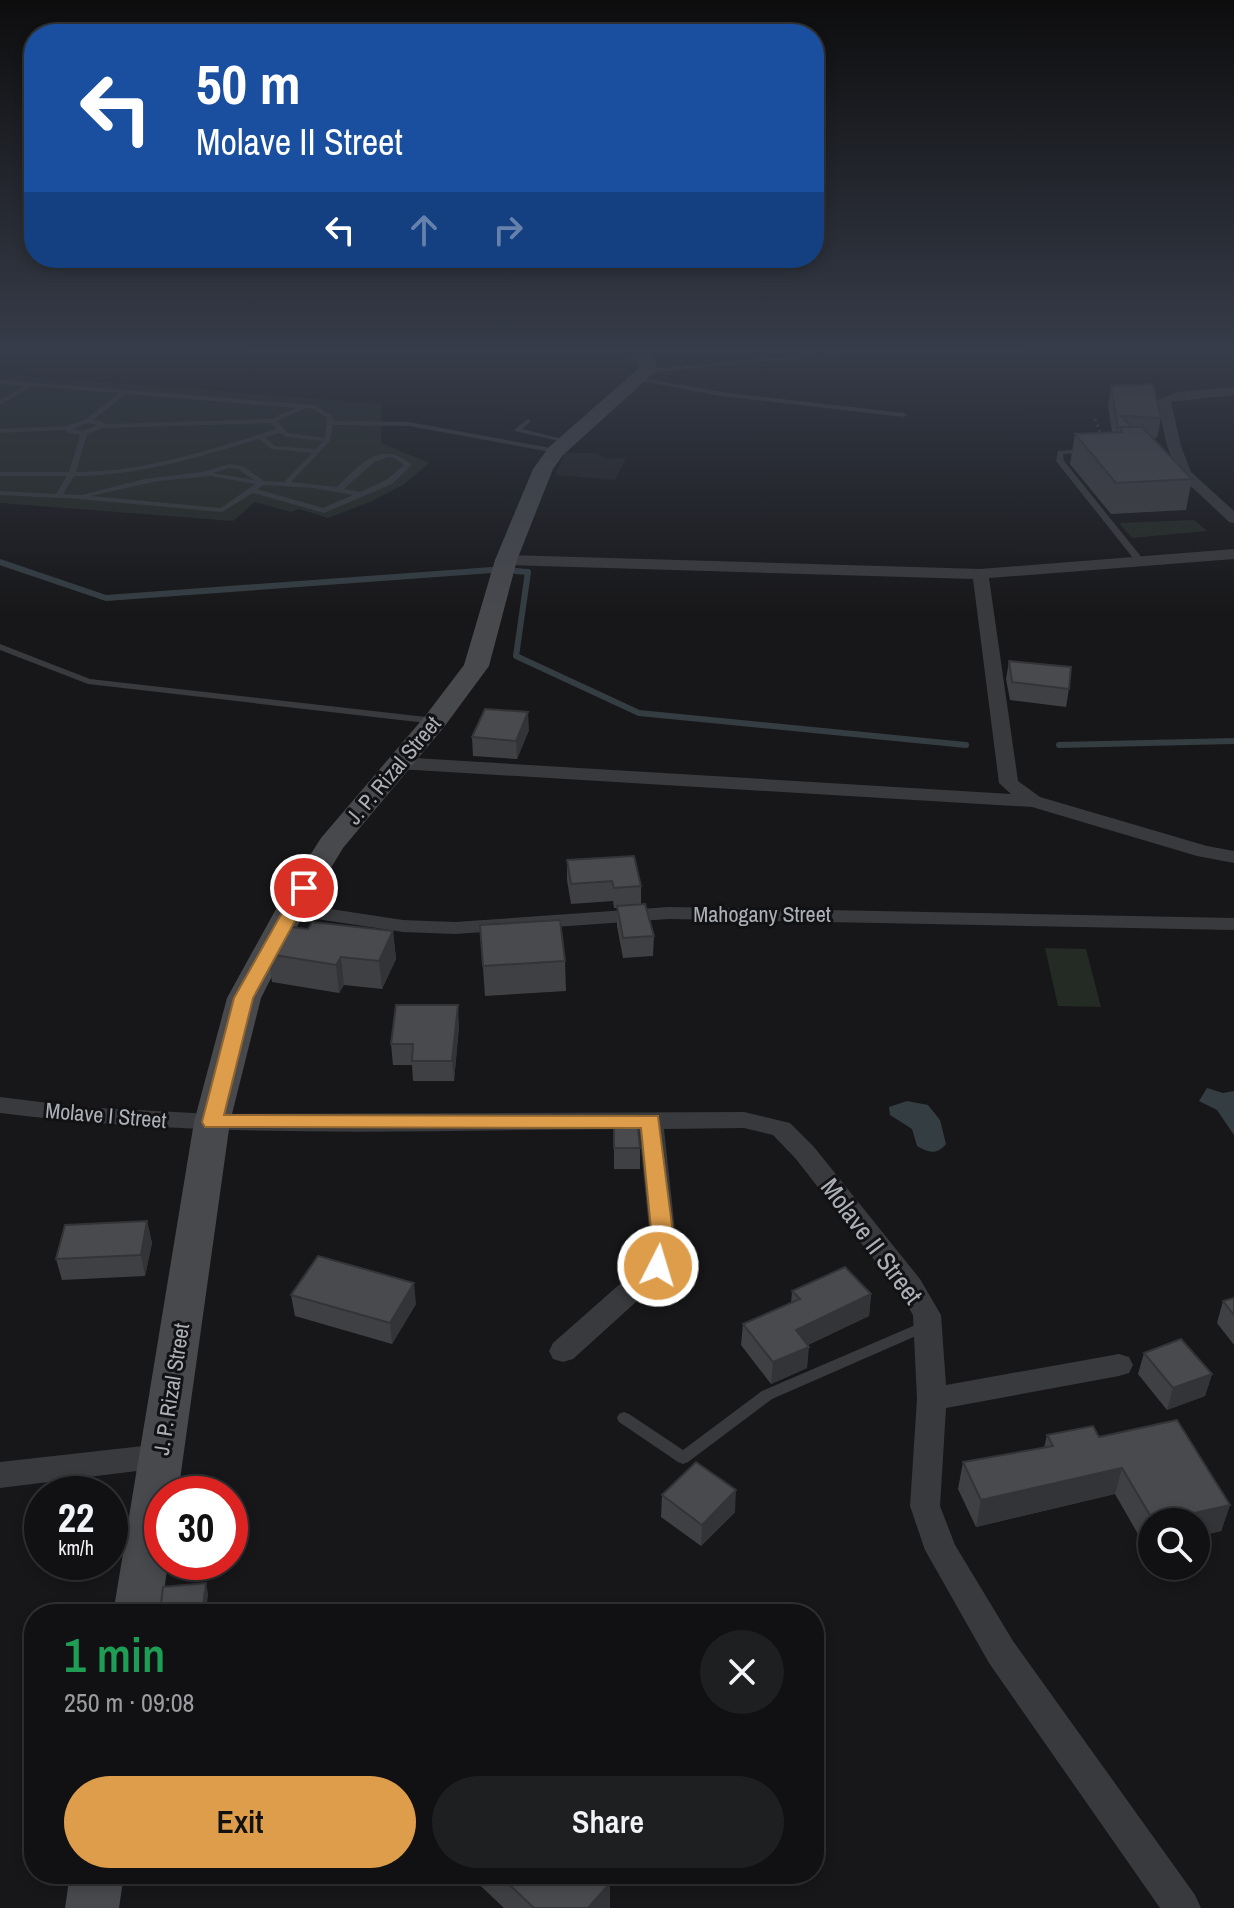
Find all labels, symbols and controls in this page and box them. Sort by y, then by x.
text: 50 m [196,46,301,121]
icon: left [64,56,168,160]
text: Molave II Street [196,118,403,166]
icon: left [318,208,362,252]
icon: ahead [402,208,446,252]
icon: right [486,208,530,252]
street label: J. P. Rizal Street [339,709,447,831]
pin [270,854,338,922]
icon: arrive [282,866,326,910]
street label: Mahogany Street [693,899,831,929]
street label: Molave I Street [44,1095,168,1135]
street label: Molave II Street [813,1171,931,1311]
position arrow [616,1224,700,1308]
street label: J. P. Rizal Street [146,1321,196,1457]
speed limit sign: 30 [144,1476,248,1580]
text: 22 [58,1491,94,1544]
map controls [1138,1508,1210,1580]
button: search [1138,1508,1210,1580]
text: km/h [58,1534,94,1561]
text: 1 min [64,1622,165,1687]
button: close [700,1630,784,1714]
text: 250 m · 09:08 [64,1685,194,1720]
button: Exit [64,1776,416,1868]
button: Share [432,1776,784,1868]

